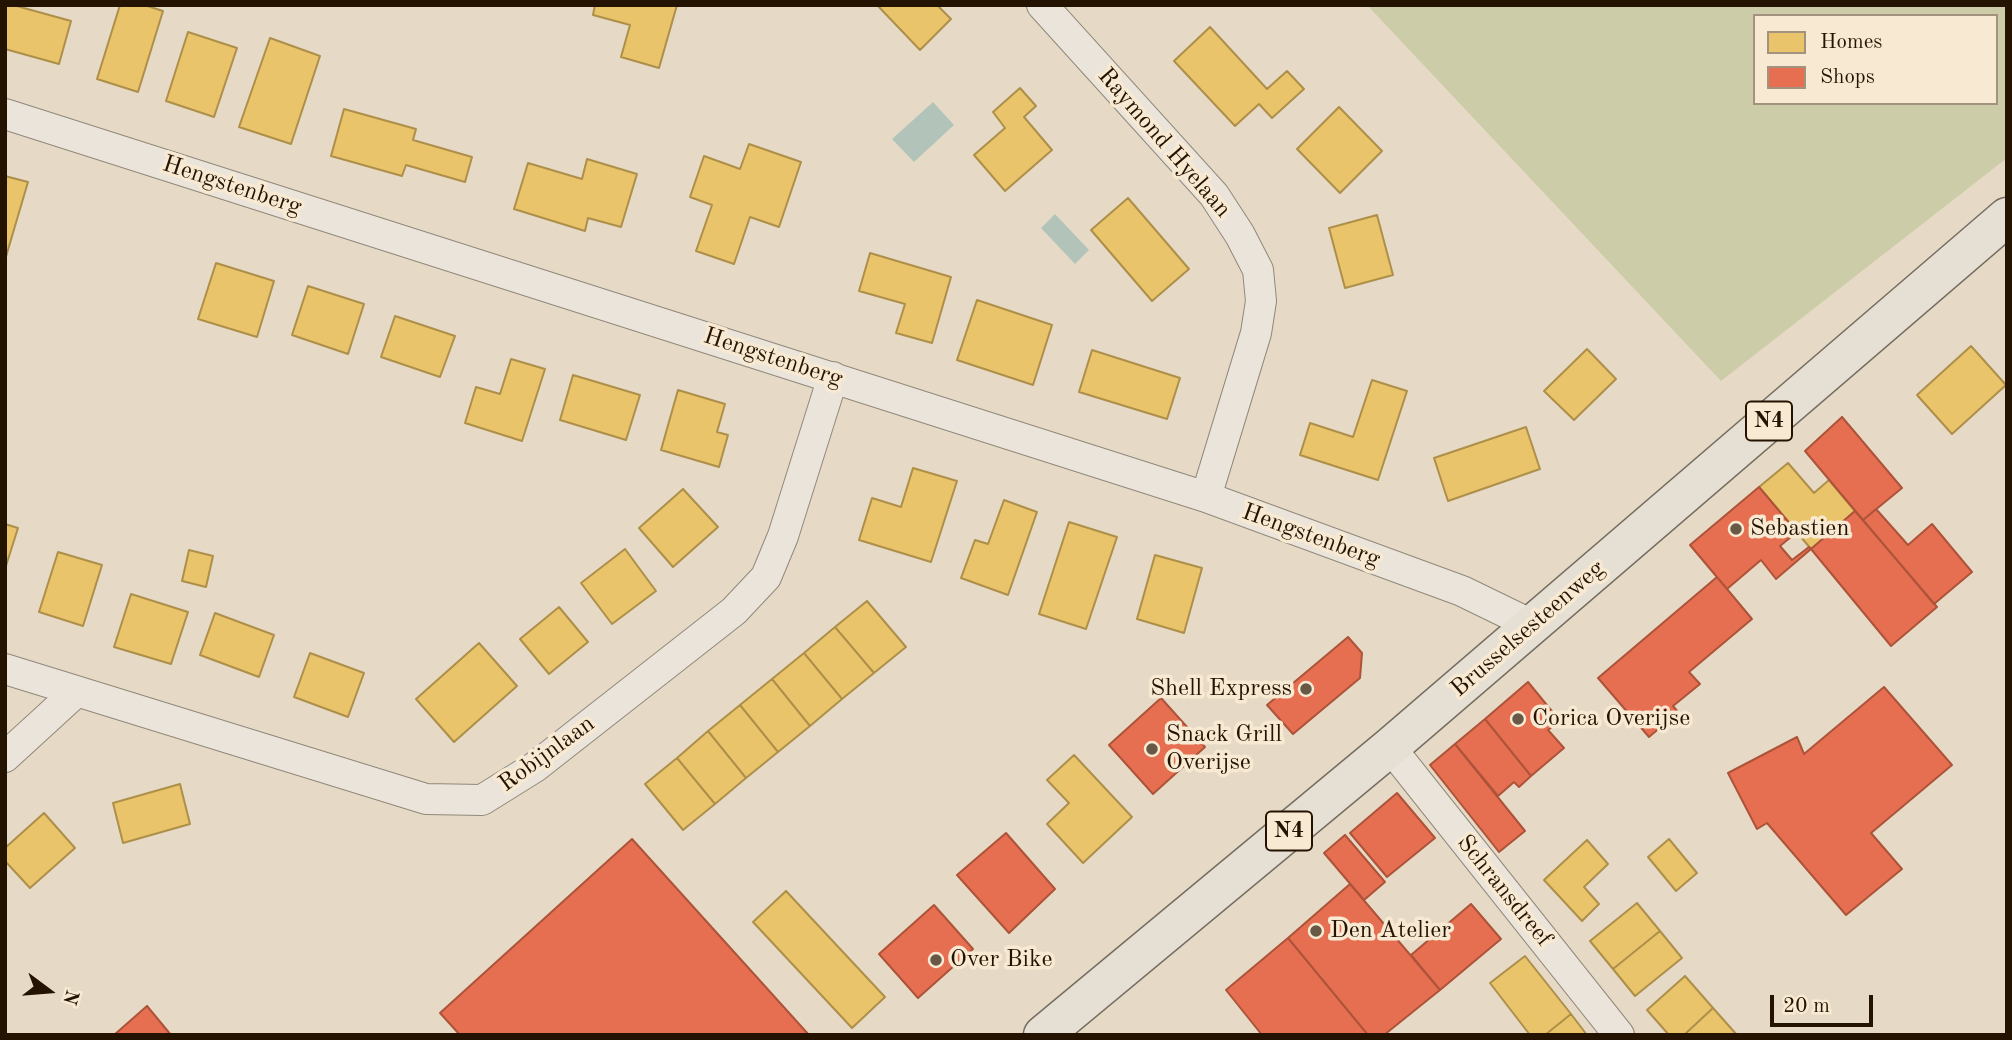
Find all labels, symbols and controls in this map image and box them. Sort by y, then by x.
legend [1753,14,1998,105]
text: Homes [1820,32,1882,53]
street label: Raymond Hyelaan [1091,62,1237,224]
text: Shops [1820,67,1875,88]
street label: Hengstenberg [159,150,305,222]
street label: Hengstenberg [700,322,846,394]
road number: N4 [1746,402,1792,440]
street label: Hengstenberg [1238,498,1384,574]
place label: Sebastien [1750,515,1849,543]
marker: Sebastien [1728,521,1744,537]
street label: Brusselsesteenweg [1445,554,1611,704]
place label: Shell Express [1150,675,1292,703]
marker: Shell Express [1298,681,1314,697]
place label: Corica Overijse [1532,705,1690,733]
street label: Robijnlaan [493,710,601,798]
marker: Corica Overijse [1510,711,1526,727]
place label: Snack Grill Overijse [1166,721,1282,777]
marker: Snack Grill Overijse [1144,741,1160,757]
road number: N4 [1266,811,1312,850]
street label: Schransdreef [1450,829,1558,953]
place label: Den Atelier [1330,917,1451,945]
marker: Den Atelier [1308,923,1324,939]
place label: Over Bike [950,946,1053,974]
marker: Over Bike [928,952,944,968]
north arrow [14,956,84,1026]
scale bar [1774,981,1877,1025]
text: N [59,987,81,1007]
text: 20 m [1783,996,1830,1017]

